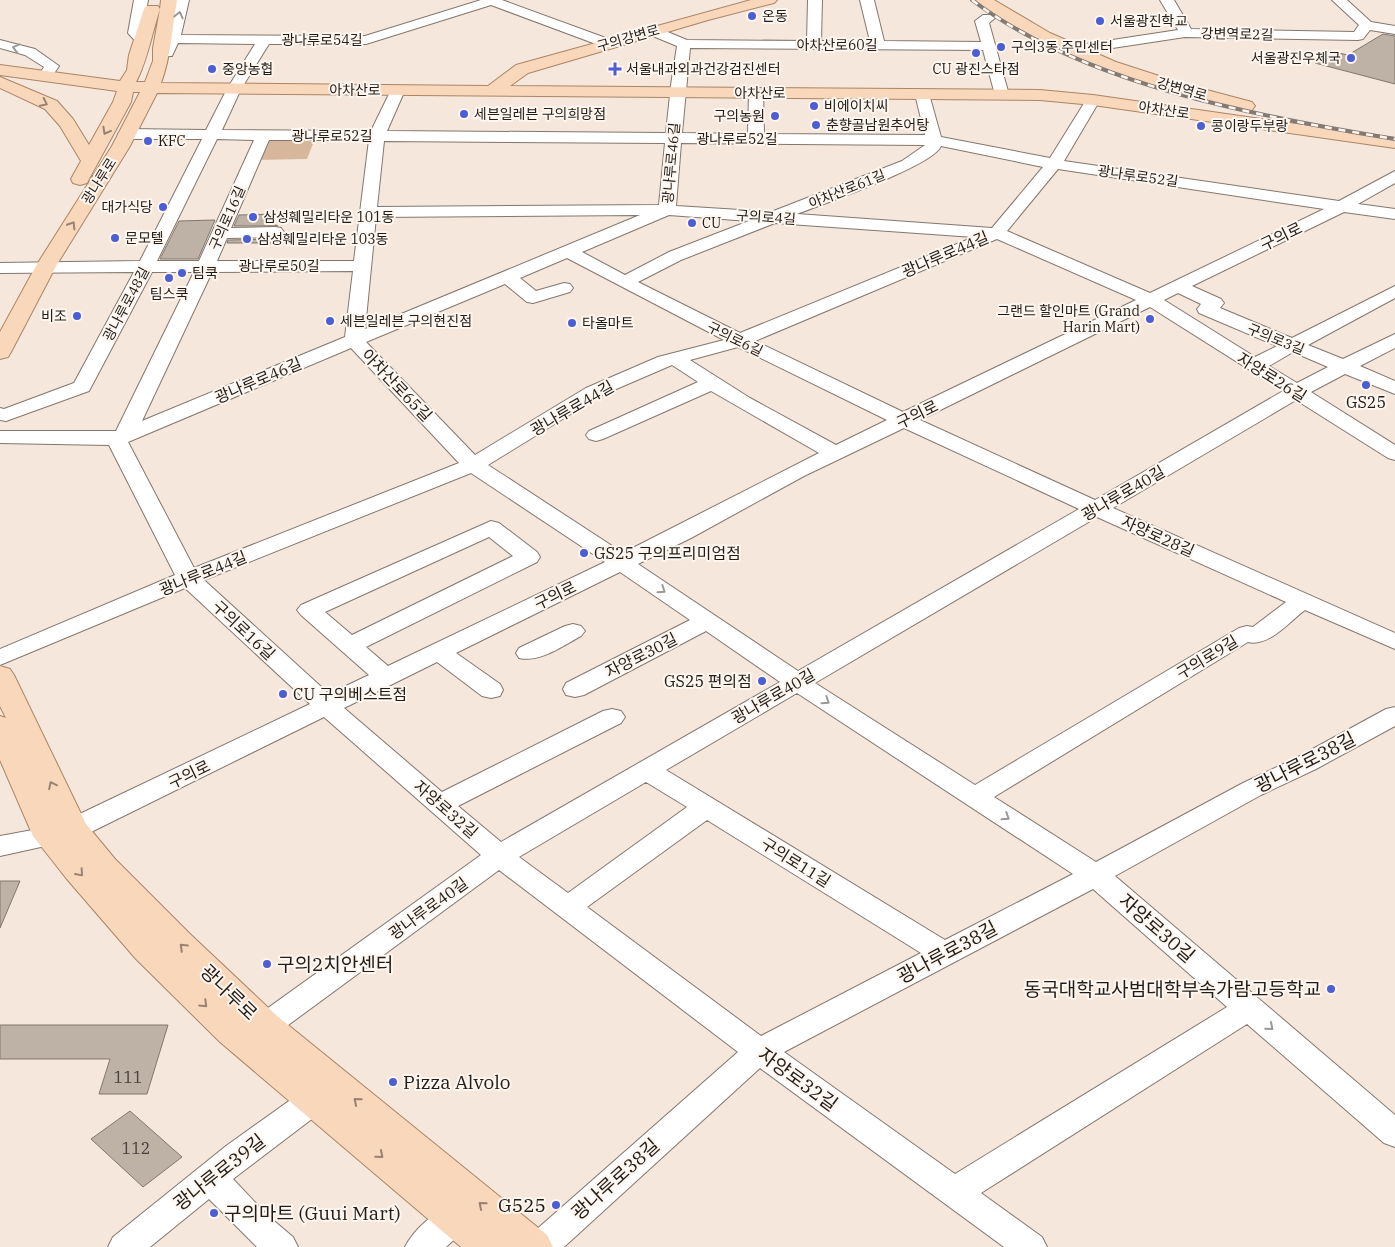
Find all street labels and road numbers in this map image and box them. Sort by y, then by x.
street label: 구의강변로 [595,20,662,56]
street label: 강변역로2길 [1200,24,1274,44]
street label: 광나루로54길 [281,31,363,49]
street label: 아차산로60길 [796,36,878,54]
street label: 강변역로 [1155,73,1209,105]
street label: 아차산로 [329,81,381,99]
street label: 아차산로 [734,84,786,102]
street label: 아차산로 [1137,98,1191,123]
street label: 광나루로46길 [658,122,684,204]
street label: 광나루로52길 [291,127,373,145]
street label: 광나루로52길 [696,130,778,148]
street label: 광나루로 [78,154,120,208]
street label: 광나루로52길 [1097,161,1179,191]
street label: 아차산로61길 [806,165,888,213]
street label: 구의로16길 [205,183,249,253]
street label: 구의로4길 [735,206,797,228]
street label: 구의로 [1257,217,1305,255]
street label: 광나루로44길 [898,227,992,281]
street label: 광나루로50길 [238,257,320,275]
street label: 광나루로48길 [99,264,153,344]
street label: 구의로6길 [704,318,766,360]
street label: 구의로3길 [1245,319,1307,359]
street label: 아차산로65길 [358,345,436,425]
street label: 자양로26길 [1234,348,1310,406]
street label: 광나루로46길 [211,353,305,407]
street label: 광나루로44길 [527,376,617,440]
street label: 구의로 [893,395,941,433]
street label: 광나루로40길 [1078,461,1168,525]
street label: 자양로28길 [1118,511,1198,561]
street label: 광나루로44길 [156,546,250,600]
street label: 구의로 [531,576,579,614]
street label: 구의로16길 [209,596,279,664]
street label: 자양로30길 [602,628,680,682]
street label: 구의로9길 [1172,631,1242,683]
street label: 광나루로40길 [728,664,818,728]
street label: 광나루로38길 [1250,726,1360,798]
street label: 구의로 [165,755,213,793]
street label: 자양로32길 [410,776,482,842]
street label: 구의로11길 [758,833,834,891]
street label: 광나루로40길 [385,873,471,943]
street label: 자양로30길 [1114,889,1200,967]
street label: 광나루로38길 [893,916,1001,988]
street label: 광나루로 [196,959,262,1025]
street label: 자양로32길 [753,1042,843,1116]
street label: 광나루로39길 [168,1129,270,1215]
street label: 광나루로38길 [566,1133,664,1225]

